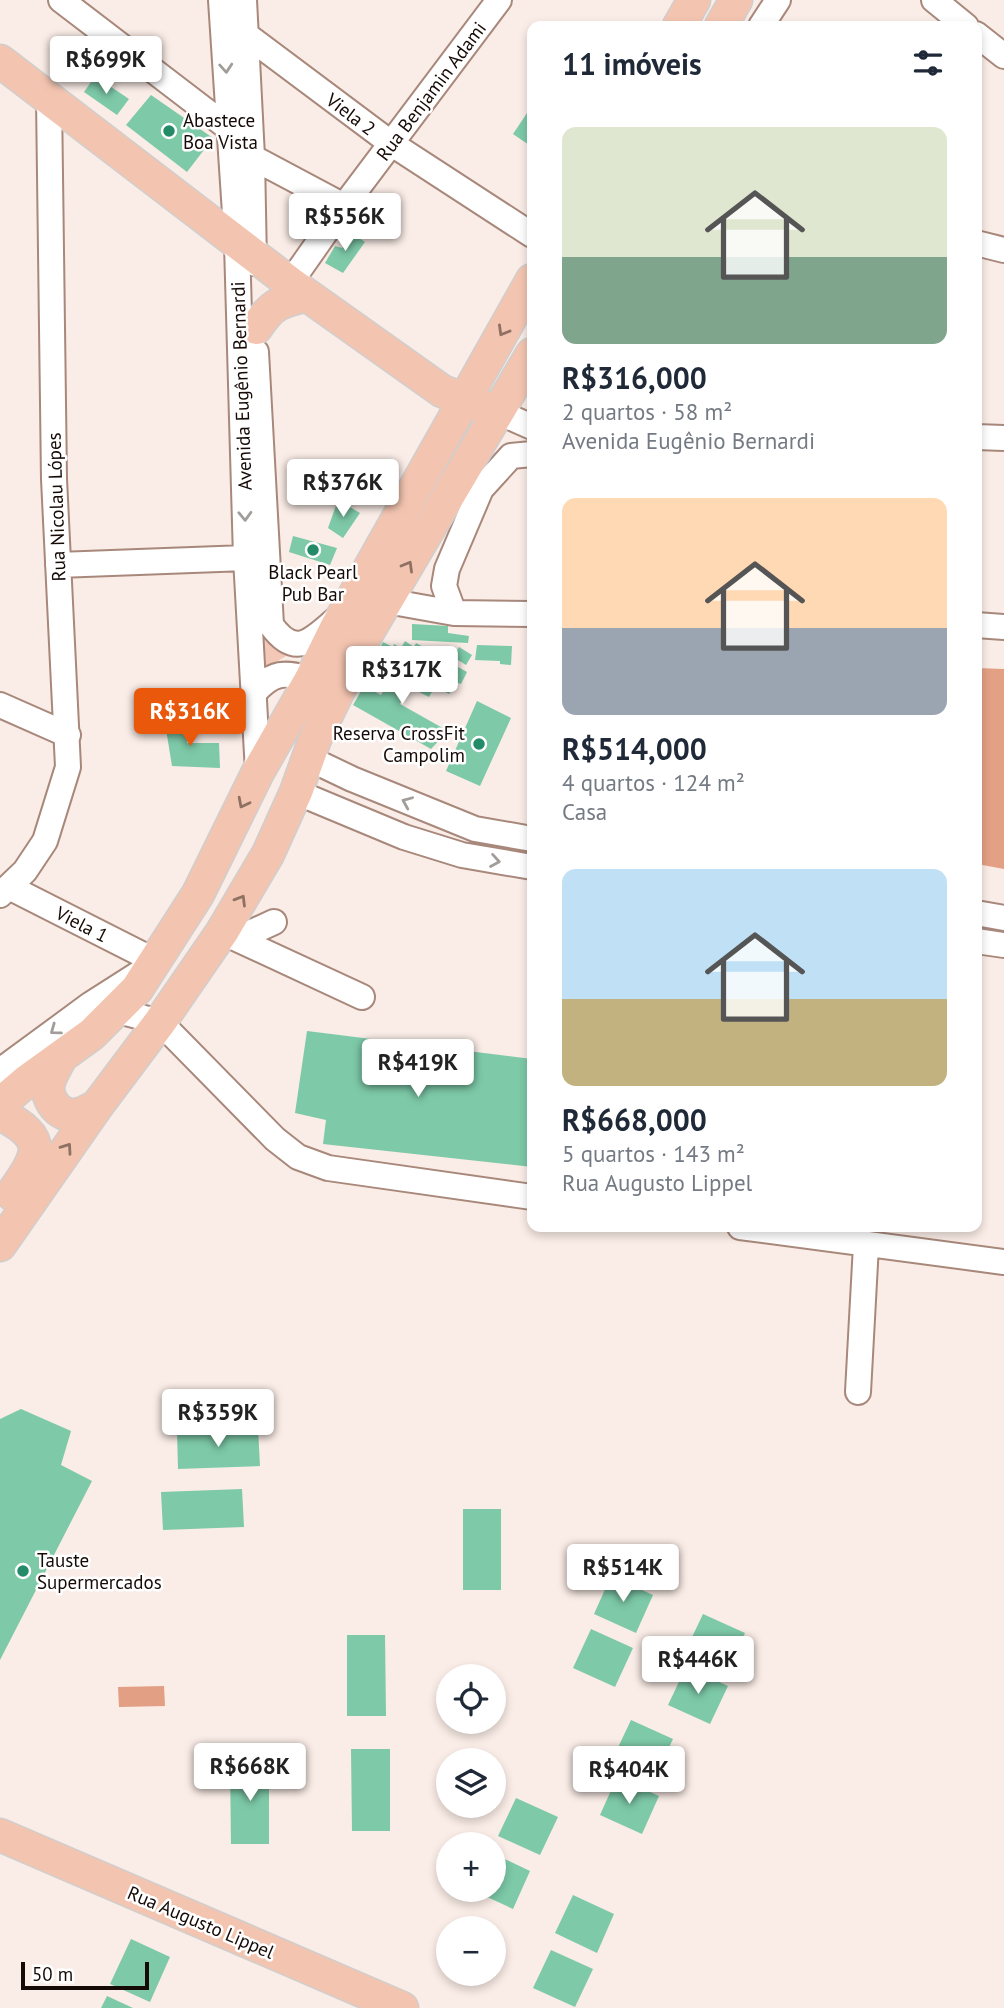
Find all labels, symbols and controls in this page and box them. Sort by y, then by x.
street label: Rua Benjamin Adami [371,17,491,165]
pin: R$699K [49,36,163,96]
text: R$699K [66,44,146,73]
text: 11 imóveis [562,44,702,83]
icon: filters [909,44,947,82]
one-way arrow [218,63,233,74]
street label: Viela 2 [321,87,381,140]
place label: Abastece Boa Vista [183,108,258,154]
marker: Abastece Boa Vista [161,123,177,139]
icon: home [692,172,818,298]
pin: R$556K [288,194,402,253]
text: R$556K [305,201,385,230]
street label: Avenida Eugênio Bernardi [225,281,257,491]
one-way arrow [498,324,511,337]
text: R$316,000 [562,358,707,397]
text: 2 quartos · 58 m² [562,397,732,426]
text: Avenida Eugênio Bernardi [562,426,815,455]
street label: Rua Nicolau Lópes [41,432,71,582]
pin: R$376K [286,460,400,519]
text: R$376K [303,467,383,496]
one-way arrow [237,510,252,521]
marker: Black Pearl Pub Bar [305,542,321,558]
icon: home [692,543,818,669]
place label: Black Pearl Pub Bar [268,560,358,606]
one-way arrow [400,561,413,573]
pin: R$317K [345,646,459,706]
text: R$317K [362,654,442,683]
pin: R$316K [133,688,247,748]
text: R$316K [150,696,230,725]
place label: Reserva CrossFit Campolim [333,721,466,767]
text: R$514,000 [562,729,707,768]
marker: Reserva CrossFit Campolim [471,736,487,752]
text: 4 quartos · 124 m² [562,768,745,797]
one-way arrow [237,796,251,808]
one-way arrow [402,797,414,811]
text: Casa [562,797,607,826]
one-way arrow [489,852,501,867]
one-way arrow [232,894,245,907]
street label: Viela 1 [51,900,112,947]
icon: home [692,914,818,1040]
one-way arrow [50,1022,63,1034]
pin: R$419K [361,1040,475,1099]
text: R$419K [378,1047,458,1076]
text: R$668,000 [562,1100,707,1139]
text: 5 quartos · 143 m² [562,1139,745,1168]
one-way arrow [59,1143,72,1156]
text: Rua Augusto Lippel [562,1168,752,1197]
pin: R$359K [161,1390,275,1449]
text: R$359K [178,1397,258,1426]
pin: R$514K [566,1544,680,1604]
place label: Tauste Supermercados [37,1548,162,1594]
text: R$514K [583,1552,663,1581]
marker: Tauste Supermercados [15,1563,31,1579]
pin: R$446K [641,1636,755,1696]
text: R$446K [658,1644,738,1673]
map controls [436,1664,506,1986]
button: locate [436,1664,506,1734]
pin: R$668K [193,1744,307,1803]
pin: R$404K [572,1746,686,1806]
button: layers [436,1748,506,1818]
text: R$668K [210,1751,290,1780]
text: R$404K [589,1754,669,1783]
button: + [436,1832,506,1902]
street label: Rua Augusto Lippel [124,1880,278,1964]
button: − [436,1916,506,1986]
scale bar [21,1959,149,1991]
text: 50 m [32,1962,73,1986]

